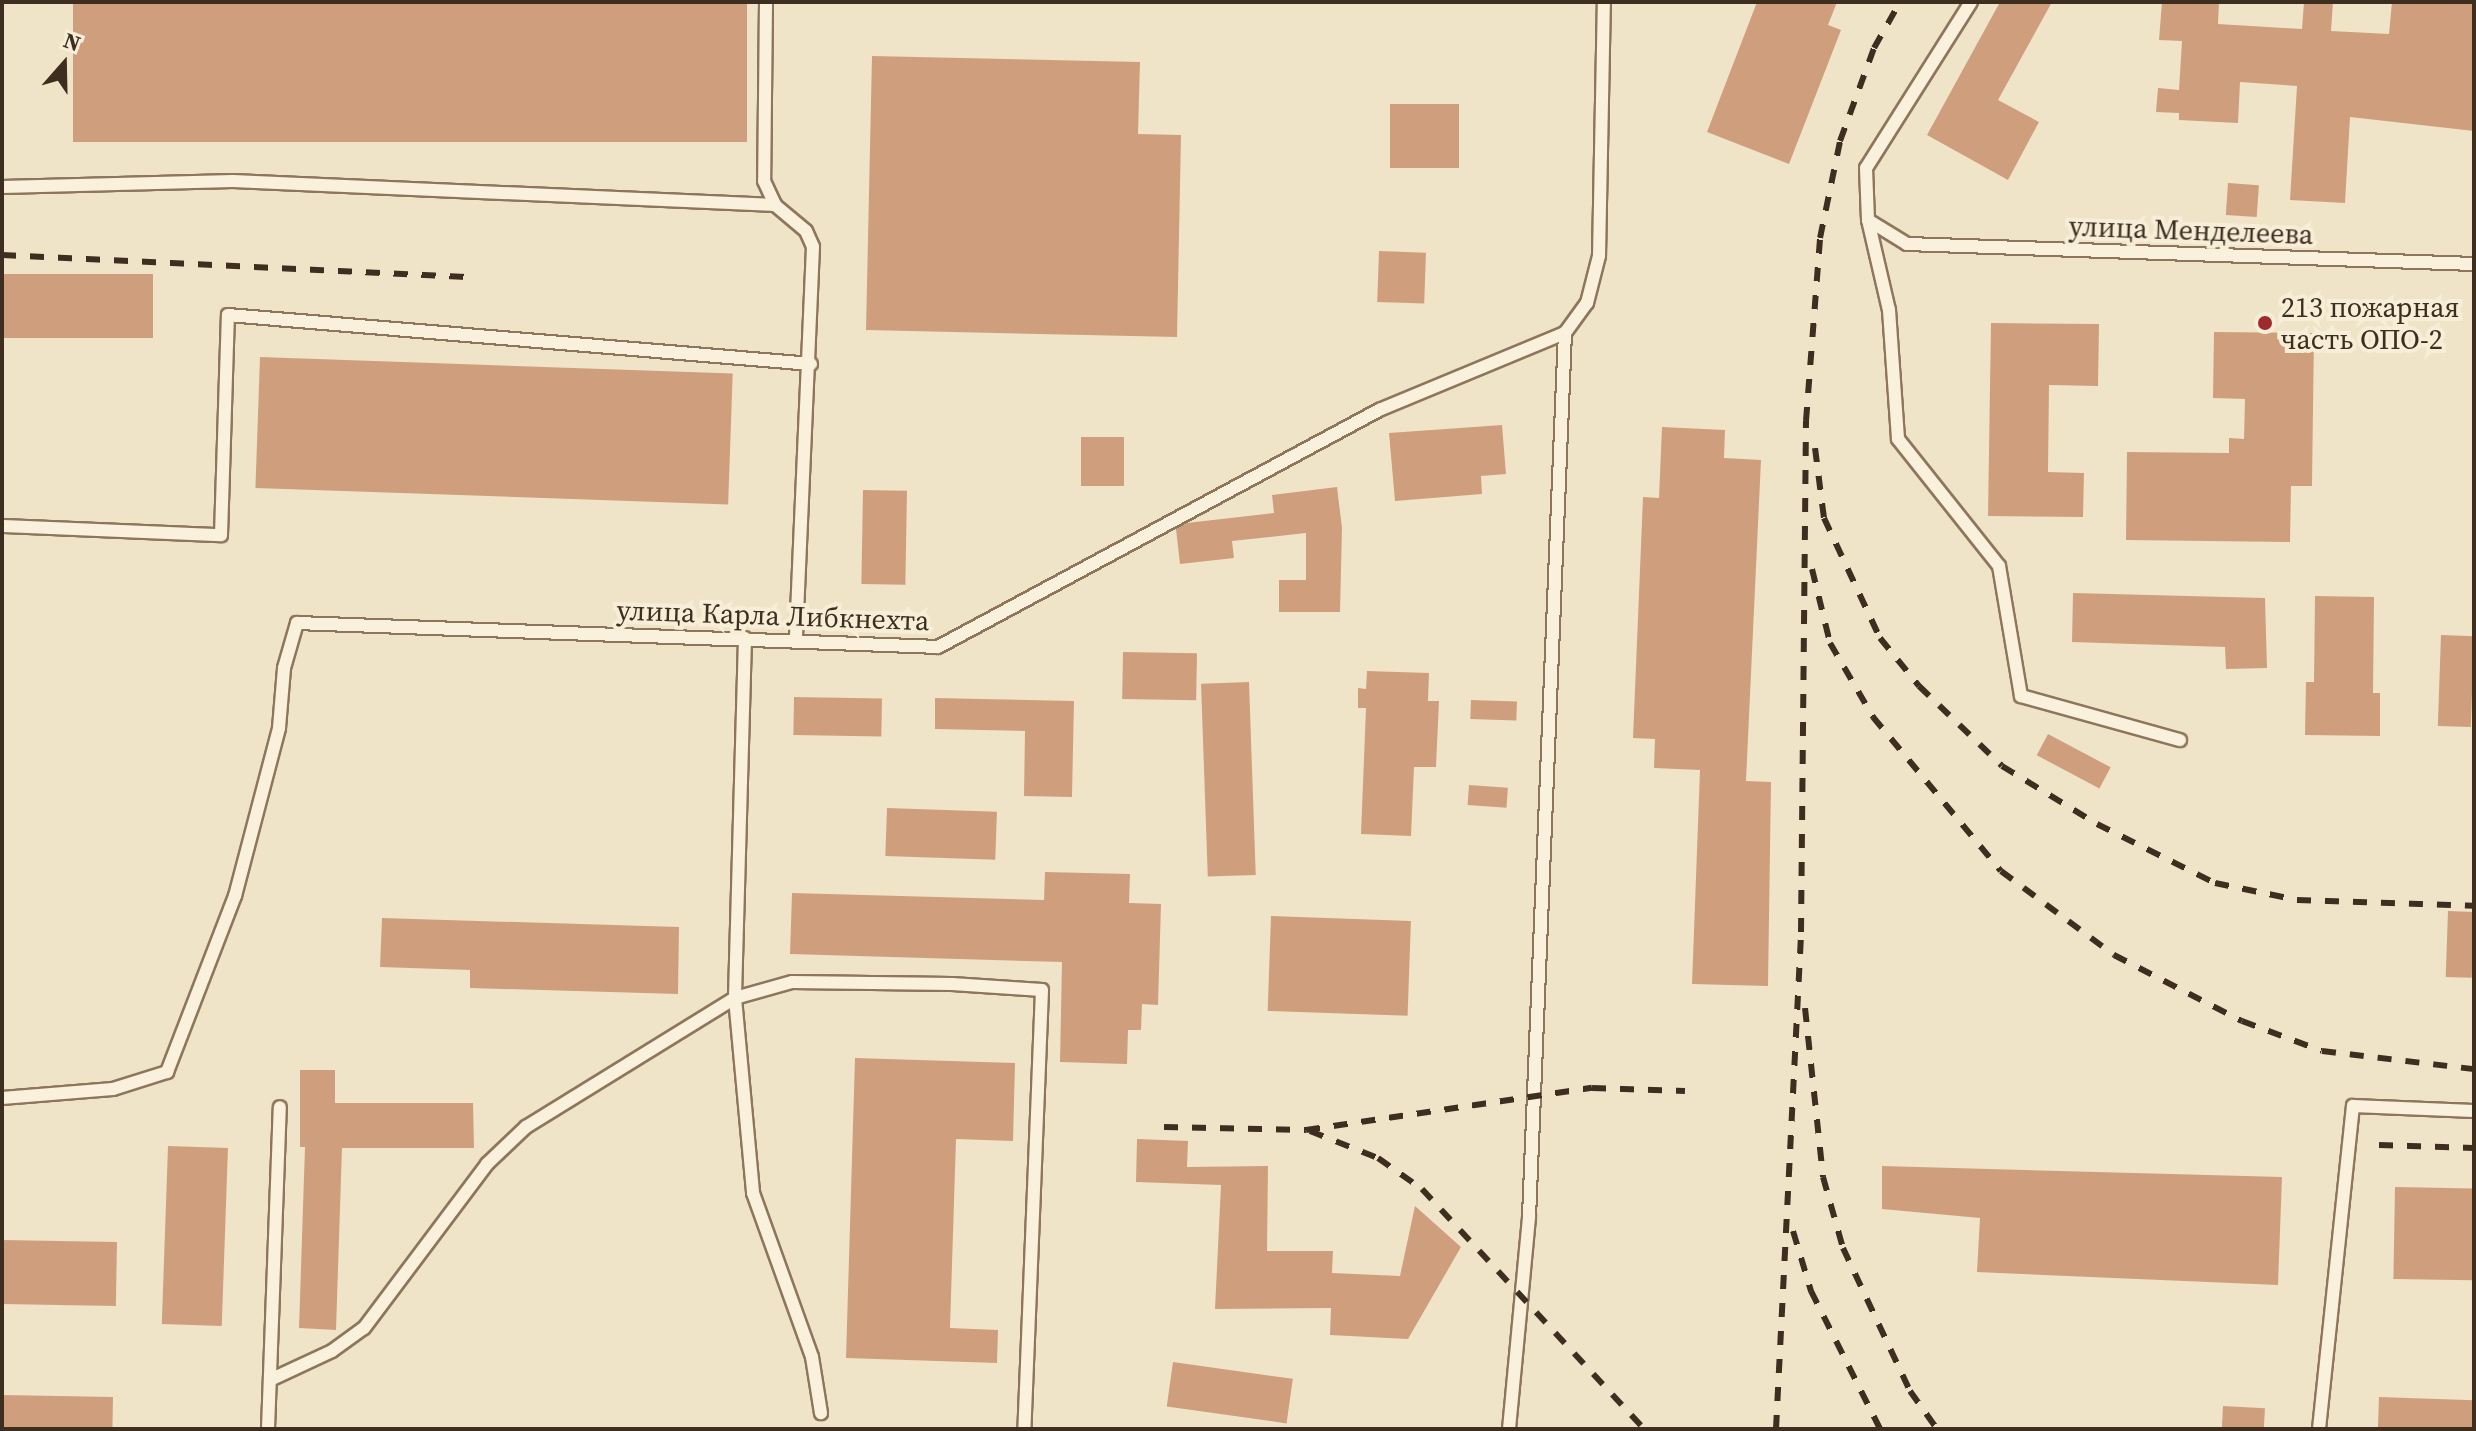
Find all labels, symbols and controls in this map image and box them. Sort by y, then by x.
north arrow [24,24,104,104]
text: N [60,25,85,58]
street label: улица Менделеева [2068,209,2314,251]
place label: 213 пожарная часть ОПО-2 [2281,290,2459,356]
marker: 213 пожарная часть ОПО-2 [2256,314,2274,332]
street label: улица Карла Либкнехта [616,593,930,637]

